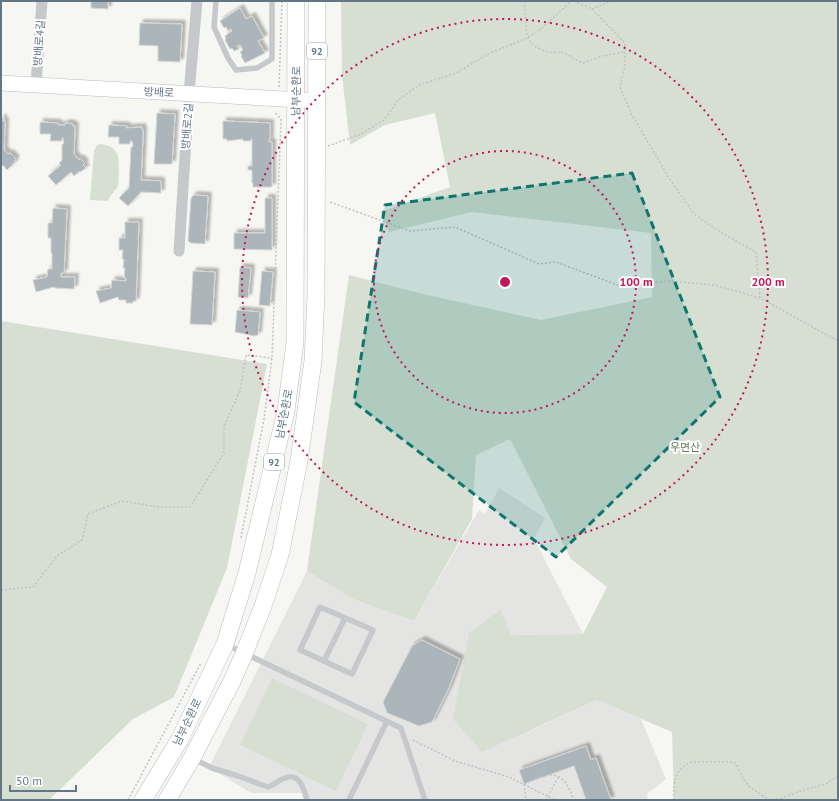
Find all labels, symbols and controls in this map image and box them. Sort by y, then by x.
street label: 방배로4길 [30,19,48,67]
road number: 92 [307,43,327,59]
street label: 남부순환로 [289,66,303,116]
street label: 방배로 [143,84,175,100]
street label: 방배로2길 [178,102,196,150]
text: 100 m [619,274,653,289]
text: 200 m [751,274,785,289]
centre of rings [498,275,512,289]
street label: 남부순환로 [272,388,296,440]
park label: 우면산 [670,440,700,454]
road number: 92 [264,454,284,470]
street label: 남부순환로 [170,696,204,748]
scale bar [10,767,76,793]
text: 50 m [16,773,42,788]

